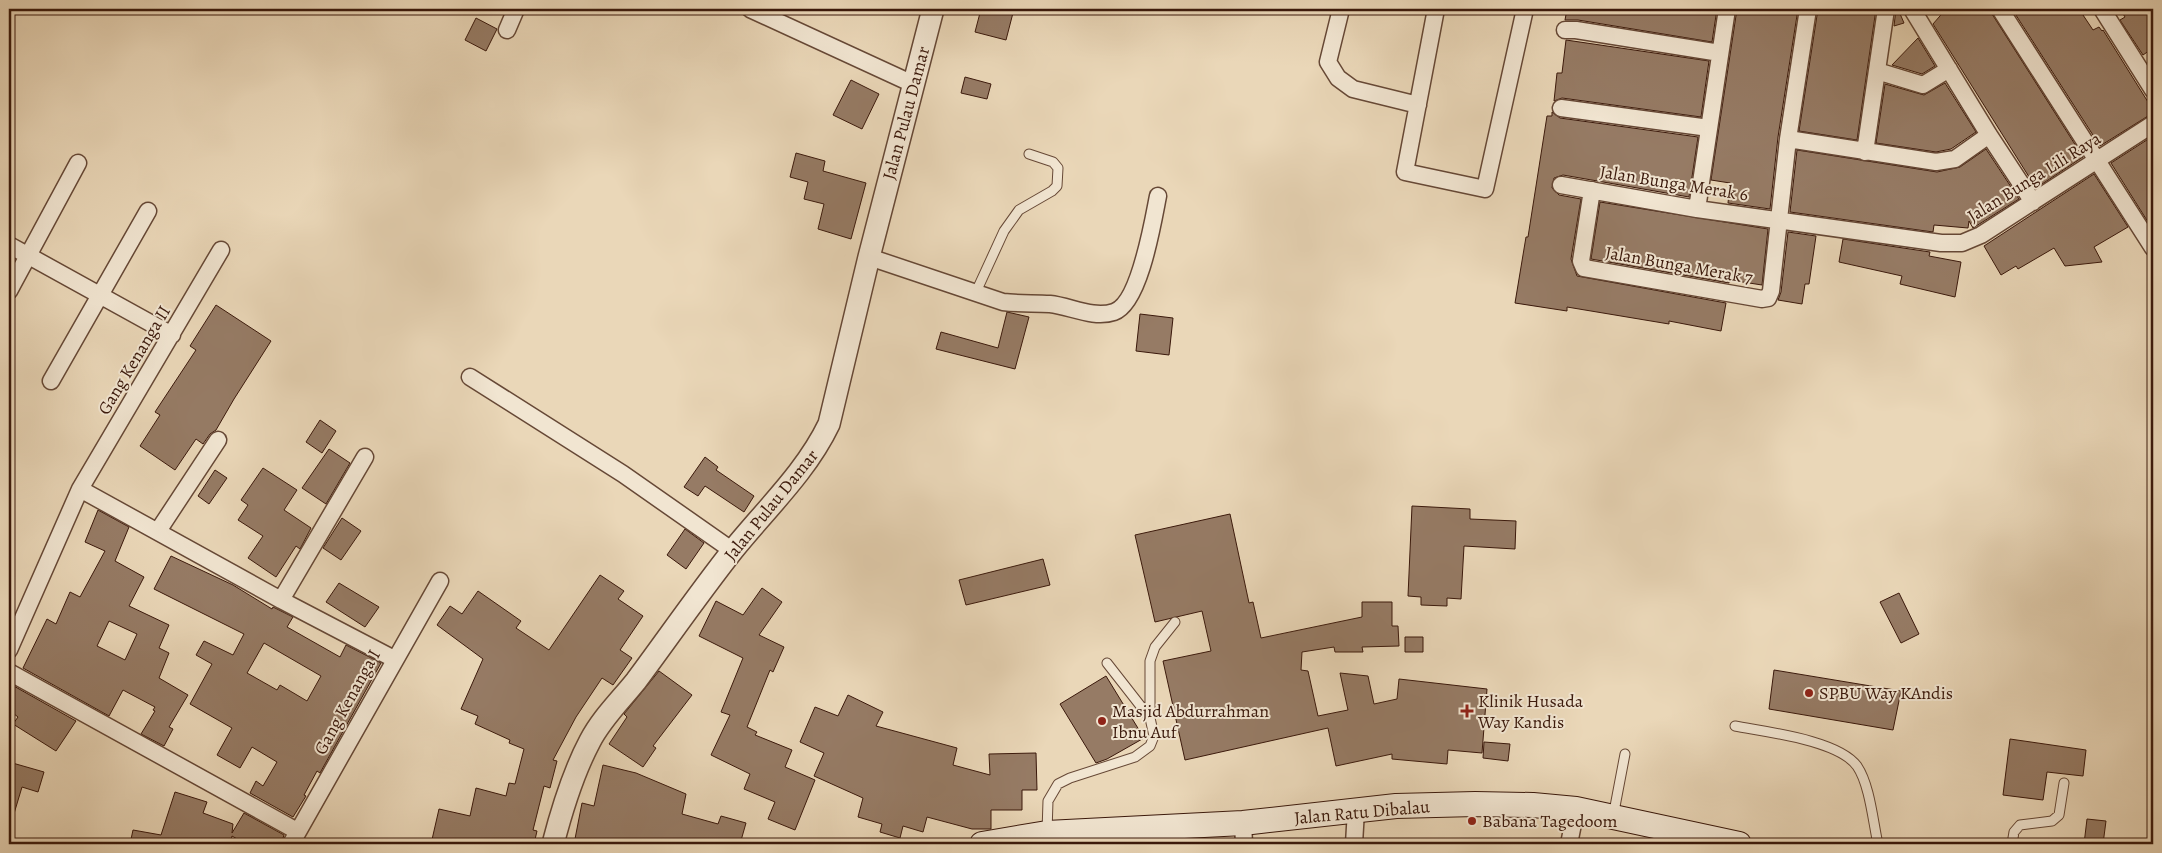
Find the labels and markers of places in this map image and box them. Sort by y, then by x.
place label: SPBU Way KAndis [1819,681,1953,705]
marker: SPBU Way KAndis [1803,687,1815,699]
place label: Klinik Husada Way Kandis [1477,689,1584,734]
place label: Masjid Abdurrahman Ibnu Auf [1112,699,1269,744]
marker: Klinik Husada Way Kandis [1460,704,1474,718]
marker: Masjid Abdurrahman Ibnu Auf [1096,715,1108,727]
place label: Babana Tagedoom [1482,809,1617,833]
marker: Babana Tagedoom [1466,815,1478,827]

